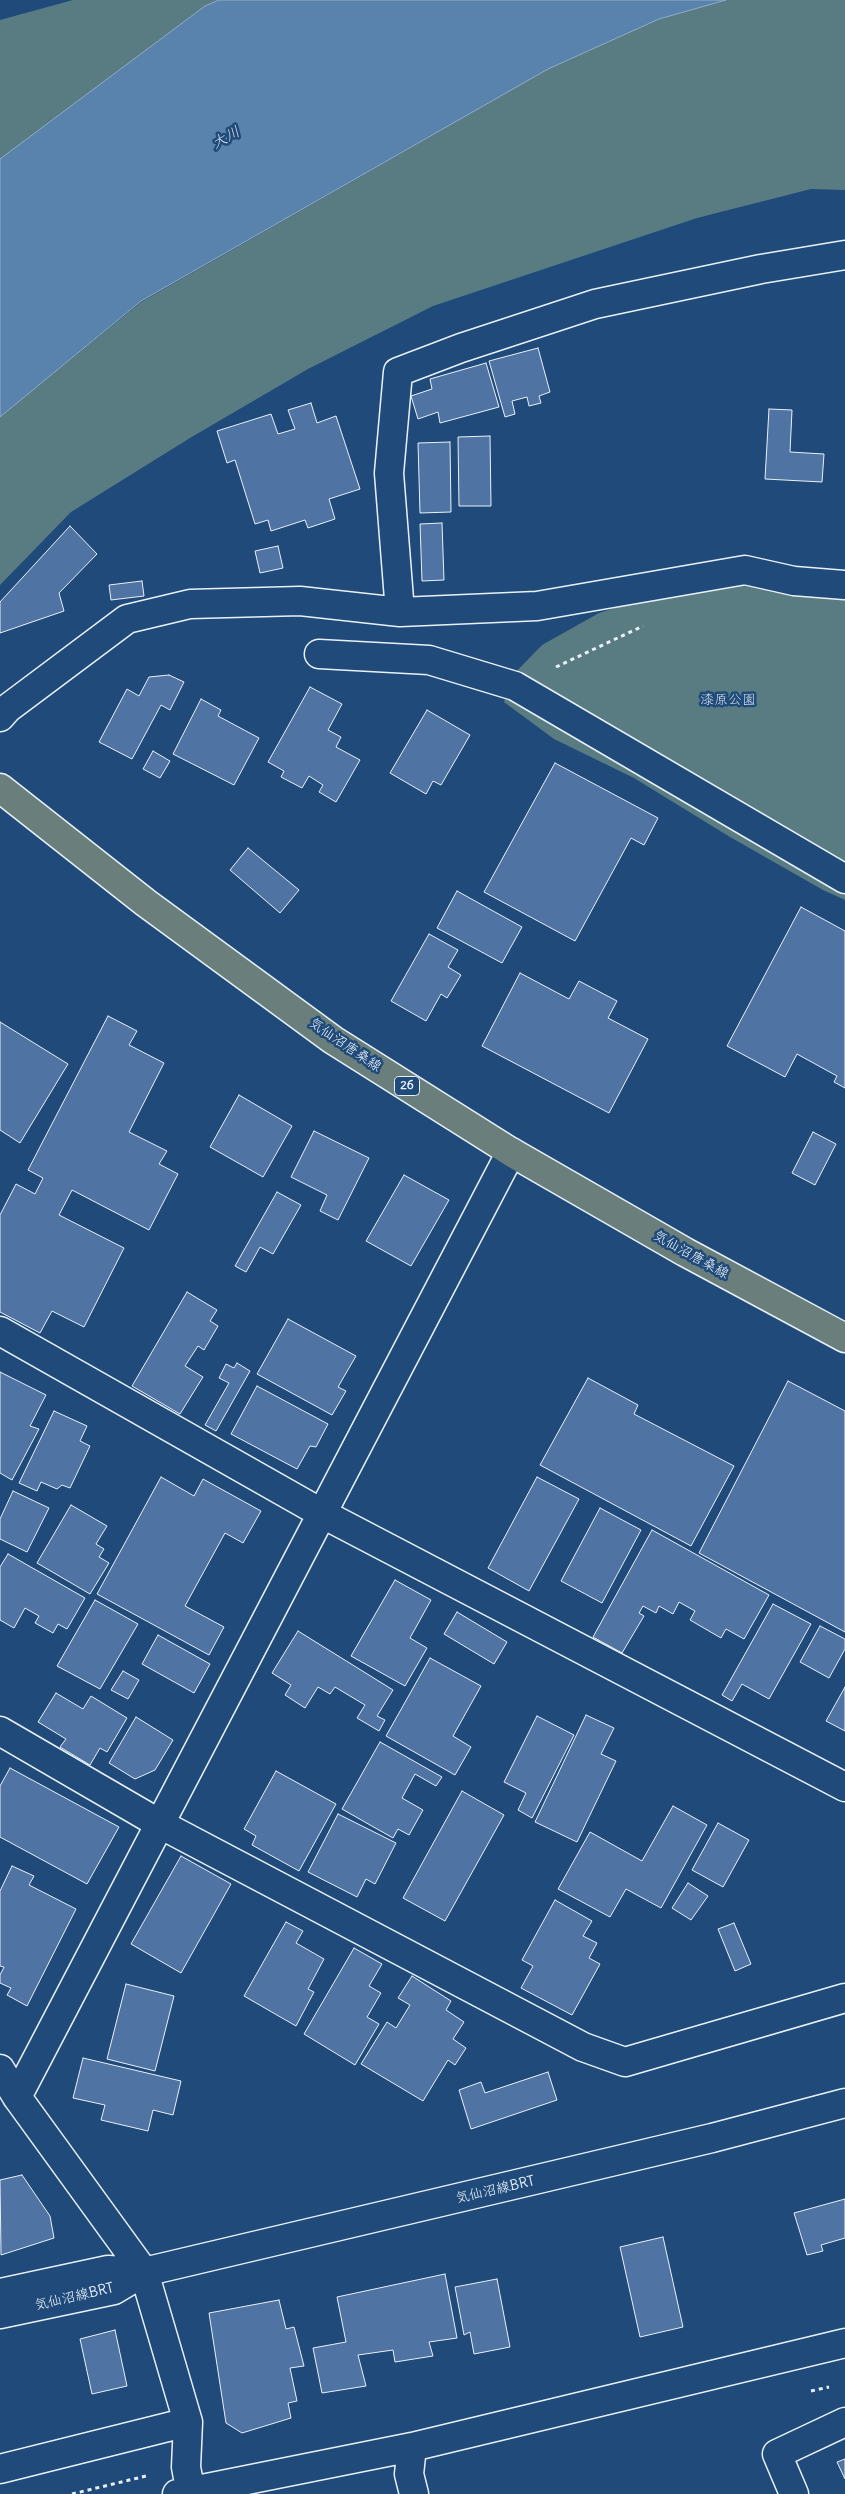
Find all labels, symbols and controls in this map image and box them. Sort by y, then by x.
water label: 大川 [209,123,243,153]
park label: 漆原公園 [700,692,756,708]
street label: 気仙沼唐桑線 [305,1015,385,1075]
road number: 26 [394,1076,420,1096]
street label: 気仙沼唐桑線 [650,1227,732,1283]
street label: 気仙沼線BRT [454,2173,536,2207]
street label: 気仙沼線BRT [33,2280,115,2314]

